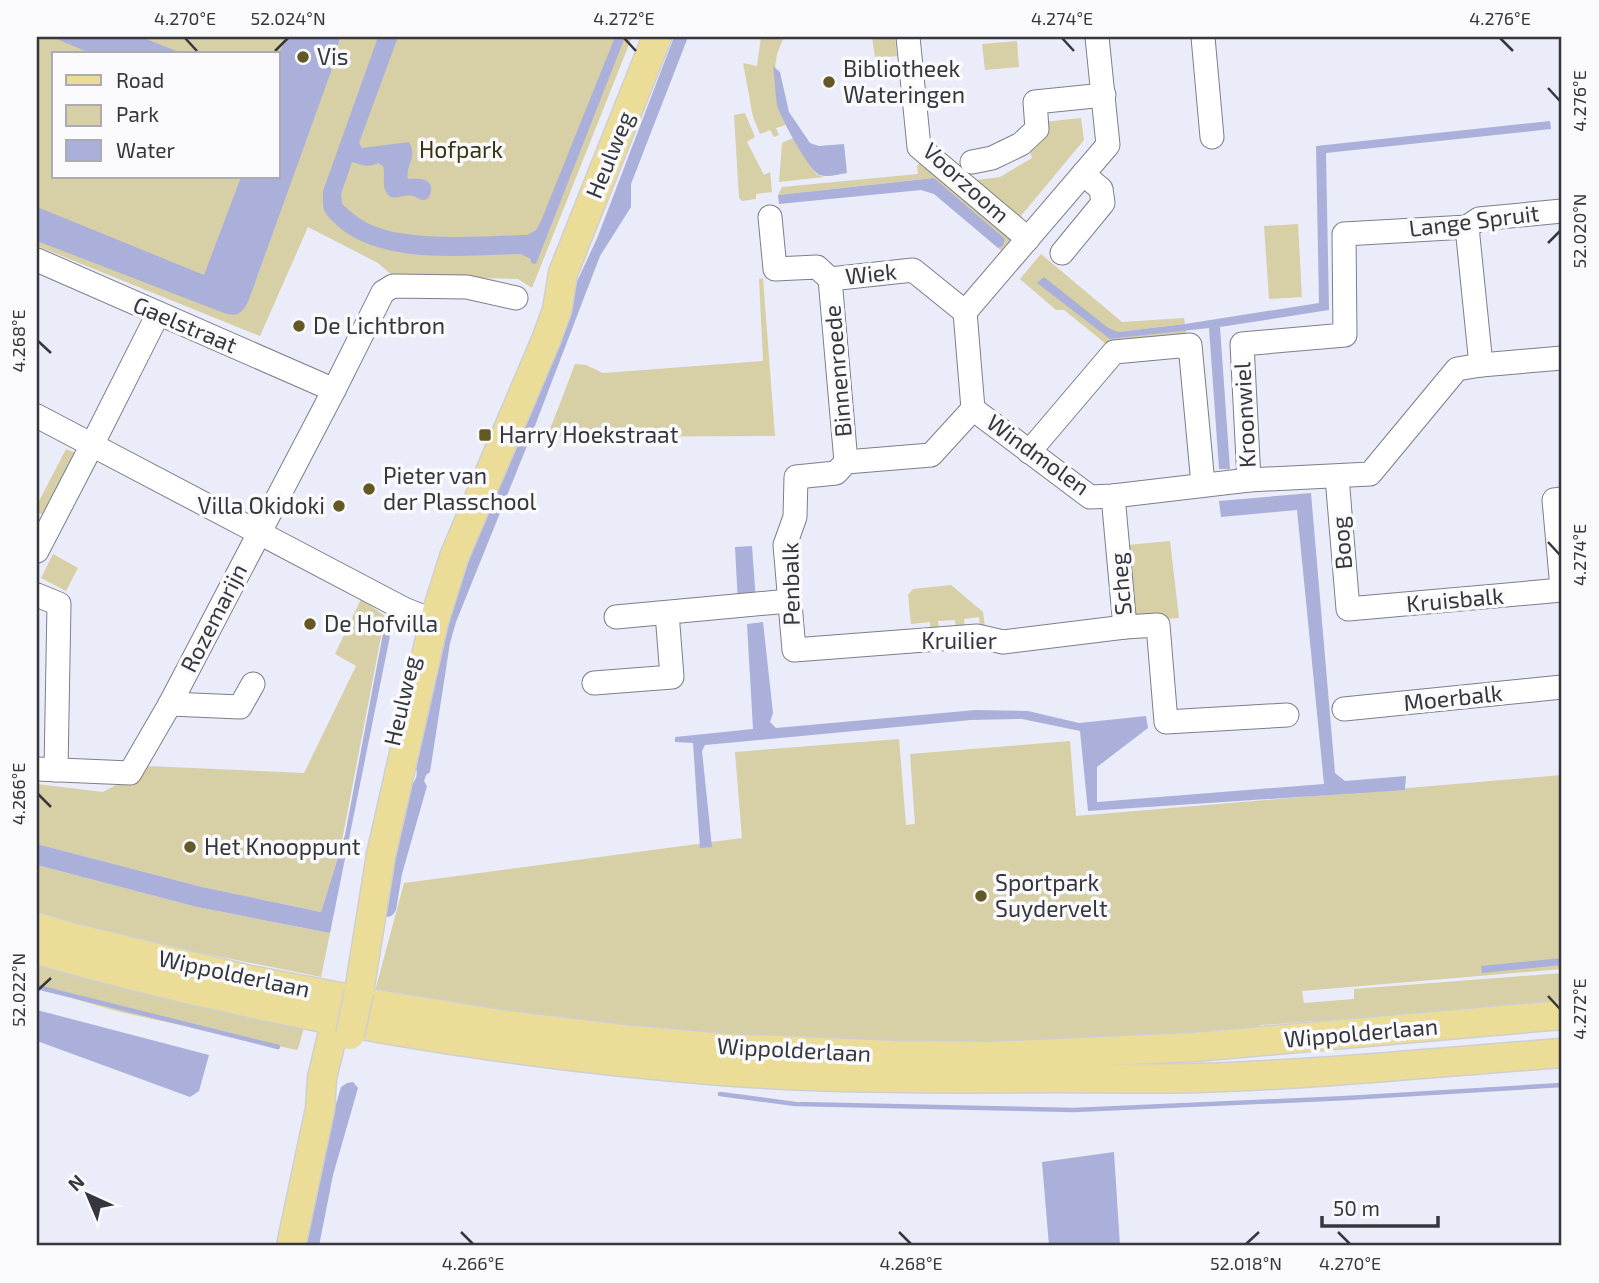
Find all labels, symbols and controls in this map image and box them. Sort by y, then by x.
text: 4.270°E [154,7,216,29]
text: 52.024°N [250,7,326,29]
text: 4.272°E [593,7,655,29]
text: 4.274°E [1031,7,1093,29]
text: 4.276°E [1469,7,1531,29]
place label: Vis [317,42,348,70]
marker: Vis [295,49,311,65]
legend [52,52,280,178]
place label: Bibliotheek Wateringen [843,54,965,108]
text: Road [116,67,164,92]
text: 4.276°E [1568,70,1590,132]
marker: Bibliotheek Wateringen [821,74,837,90]
text: Park [116,101,159,126]
street label: Heulweg [579,107,639,202]
park label: Hofpark [419,135,503,163]
street label: Voorzoom [918,136,1016,228]
text: Water [116,137,175,162]
text: 52.020°N [1568,194,1590,268]
street label: Lange Spruit [1407,198,1541,242]
street label: Wiek [844,256,898,290]
street label: Gaelstraat [129,290,242,359]
street label: Binnenroede [817,304,857,438]
text: 4.268°E [7,309,29,373]
place label: De Lichtbron [313,311,445,339]
marker: De Lichtbron [291,318,307,334]
street label: Kroonwiel [1227,361,1261,469]
street label: Windmolen [982,408,1095,501]
place label: Harry Hoekstraat [499,420,679,448]
marker: Harry Hoekstraat [477,427,493,443]
place label: Pieter van der Plasschool [383,461,537,515]
marker: Pieter van der Plasschool [361,481,377,497]
place label: Villa Okidoki [197,491,325,519]
marker: Villa Okidoki [331,498,347,514]
street label: Boog [1325,515,1357,571]
text: 4.274°E [1568,524,1590,586]
street label: Penbalk [775,542,805,626]
street label: Scheg [1103,551,1137,617]
street label: Rozemarijn [174,559,252,676]
street label: Kruisbalk [1405,581,1505,617]
place label: De Hofvilla [324,609,438,637]
marker: De Hofvilla [302,616,318,632]
street label: Kruilier [921,626,997,654]
street label: Heulweg [377,653,425,748]
street label: Moerbalk [1402,678,1504,716]
text: 4.266°E [7,763,29,825]
place label: Het Knooppunt [204,832,361,860]
marker: Het Knooppunt [182,839,198,855]
place label: Sportpark Suydervelt [995,868,1108,922]
marker: Sportpark Suydervelt [973,888,989,904]
street label: Wippolderlaan [156,943,313,1003]
text: 52.022°N [7,953,29,1027]
text: 4.272°E [1568,978,1590,1040]
street label: Wippolderlaan [1283,1011,1439,1053]
street label: Wippolderlaan [716,1031,872,1067]
north arrow [52,1160,122,1230]
text: N [63,1169,89,1195]
scale bar [1322,1185,1438,1229]
text: 50 m [1333,1195,1380,1220]
text: 4.266°E [442,1252,504,1274]
text: 4.268°E [879,1252,943,1274]
text: 52.018°N [1210,1252,1282,1274]
text: 4.270°E [1319,1252,1381,1274]

